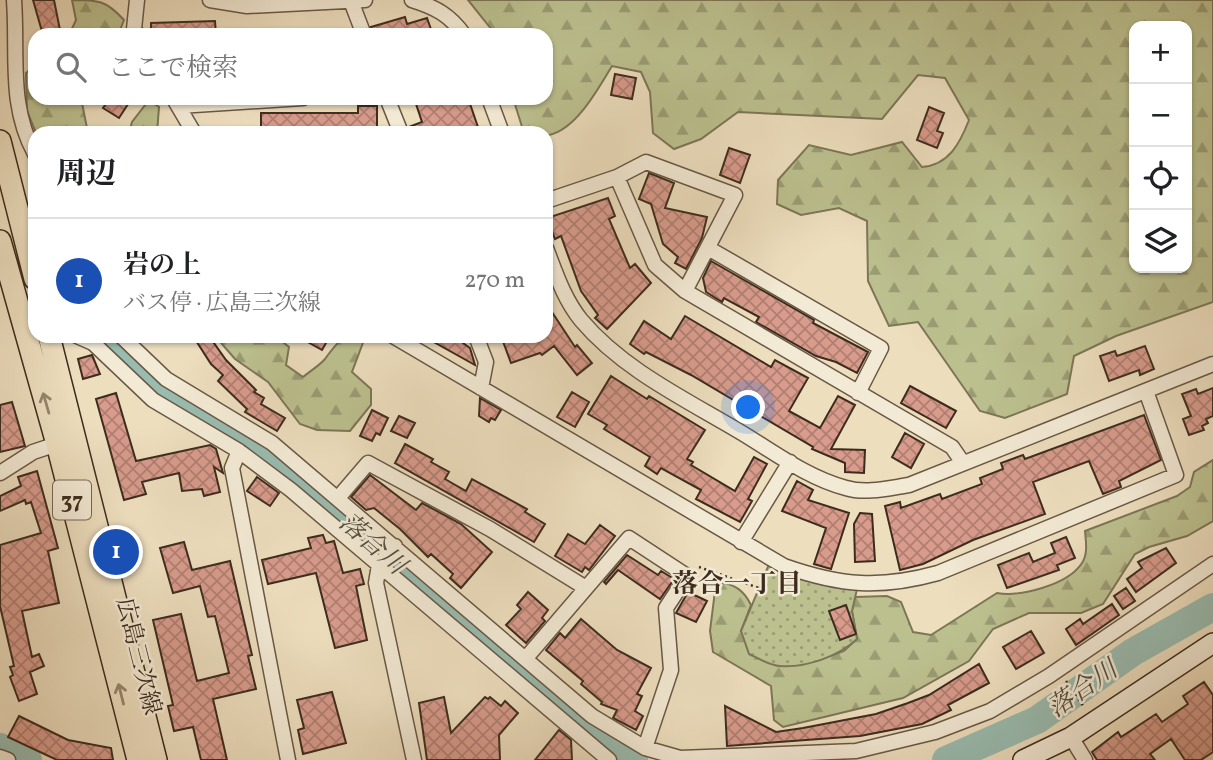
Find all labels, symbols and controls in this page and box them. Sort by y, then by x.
map controls [1129,21,1192,273]
button: + [1129,21,1192,84]
search box [28,28,553,105]
icon: search [52,48,90,86]
text: ここで検索 [108,51,238,87]
button: − [1129,84,1192,147]
button: locate [1129,147,1192,210]
text: 周辺 [56,154,116,196]
button: layers [1129,210,1192,273]
text: 岩の上 [123,248,201,284]
text: 1 [74,265,84,297]
text: 270 m [464,265,525,297]
text: バス停 · 広島三次線 [123,288,321,320]
your location [731,390,765,424]
one-way arrow [38,392,51,414]
road number: 37 [53,480,91,520]
water label: 落合川 [330,505,415,586]
pin: 1 [93,526,139,578]
district label: 落合一丁目 [672,567,802,603]
street label: 広島三次線 [106,594,168,719]
water label: 落合川 [1041,651,1128,727]
one-way arrow [114,683,127,706]

